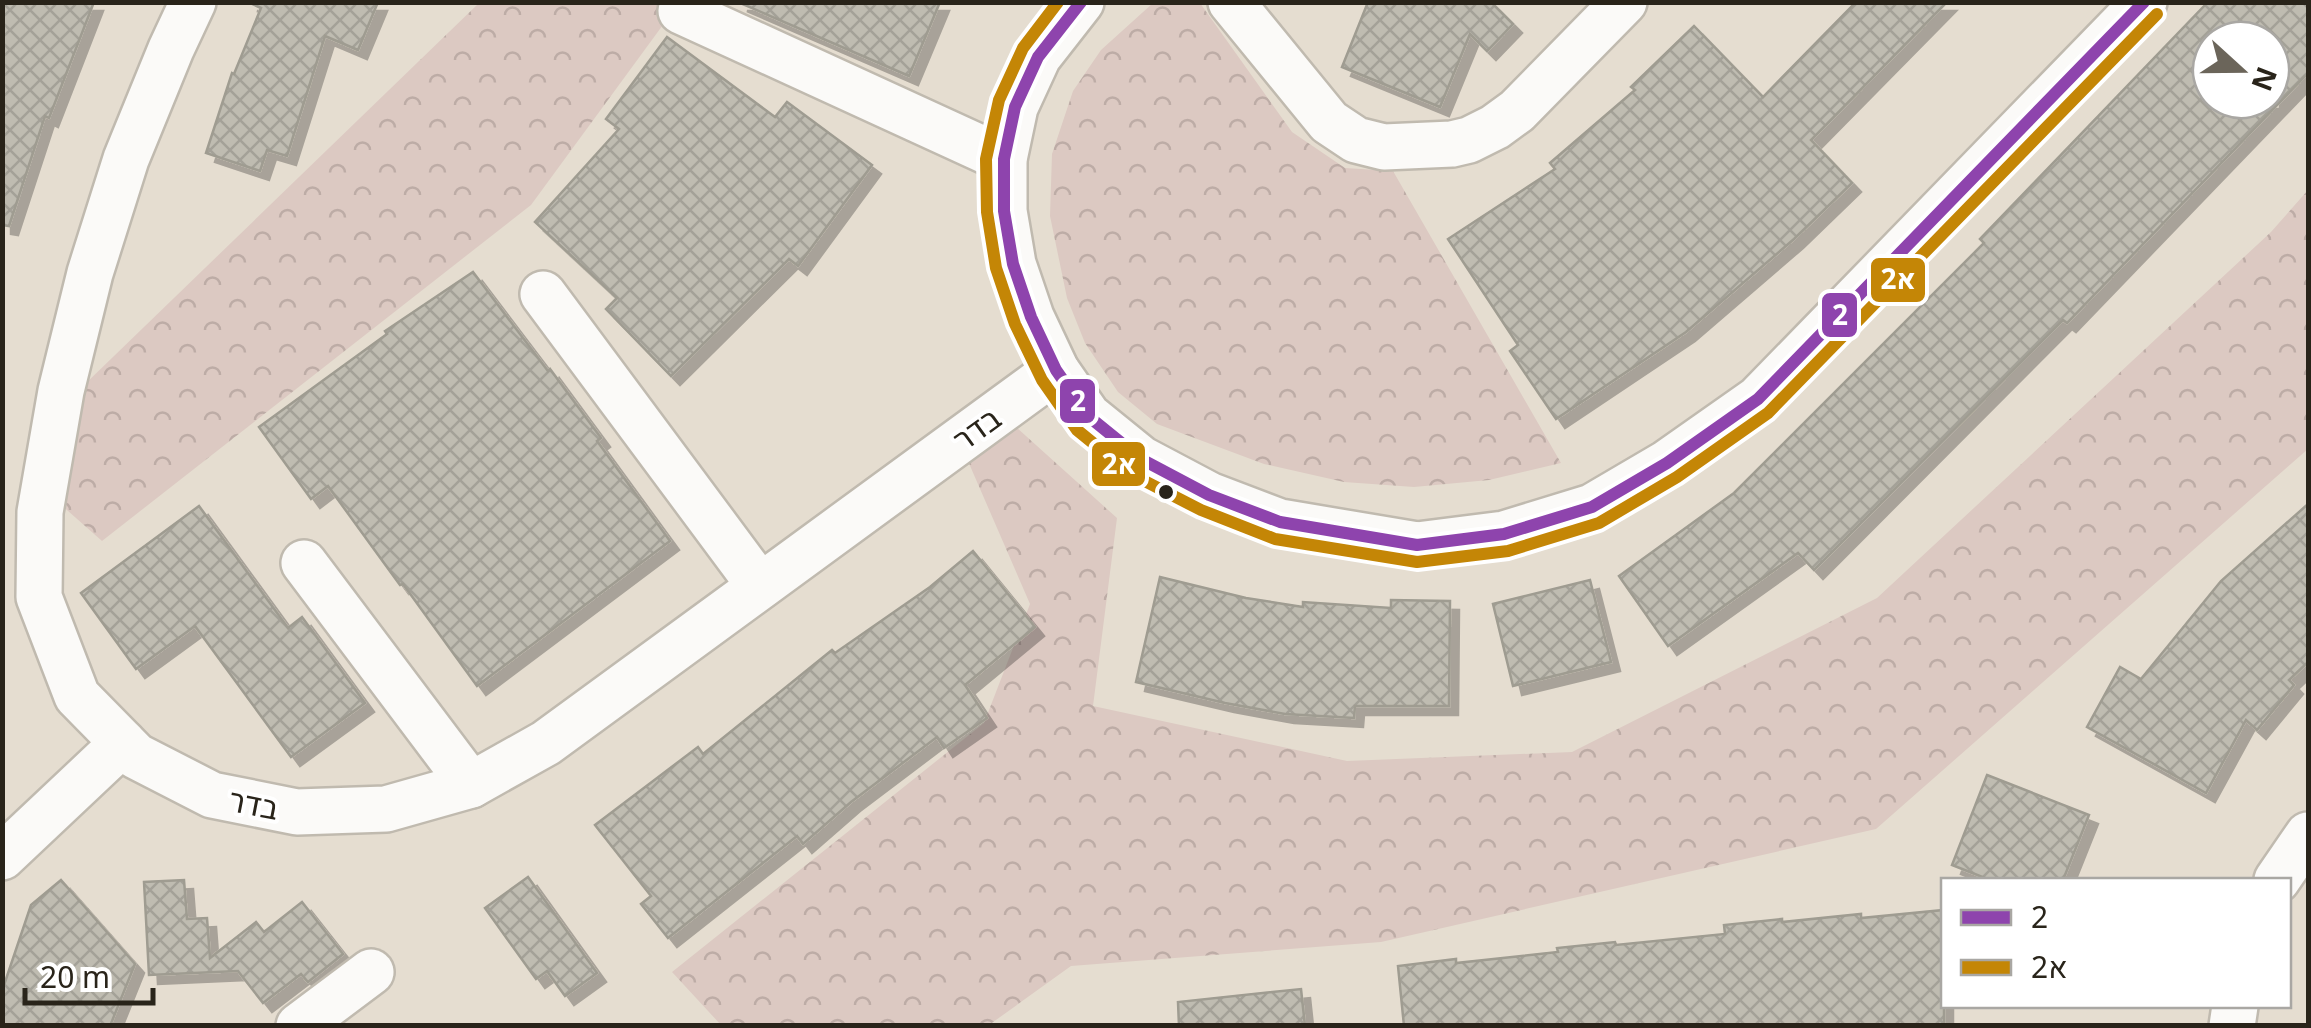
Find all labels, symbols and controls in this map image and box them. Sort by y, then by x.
north arrow [2191,20,2291,120]
text: N [2243,62,2287,97]
line badge: 2א [1869,256,1927,304]
text: 2א [1881,259,1915,297]
line badge: 2 [1820,291,1859,339]
text: 2 [1832,295,1848,333]
line badge: 2 [1058,377,1097,425]
text: 2 [1070,381,1086,419]
street label: בדר [943,396,1009,460]
line badge: 2א [1090,440,1147,488]
text: 2א [1102,444,1136,482]
unlabelled marker [1156,482,1176,502]
street label: בדר [226,777,282,829]
legend [1941,878,2291,1008]
text: 2 [2031,896,2048,937]
scale bar [25,943,152,1005]
text: 2א [2031,946,2067,987]
text: 20 m [40,956,110,997]

